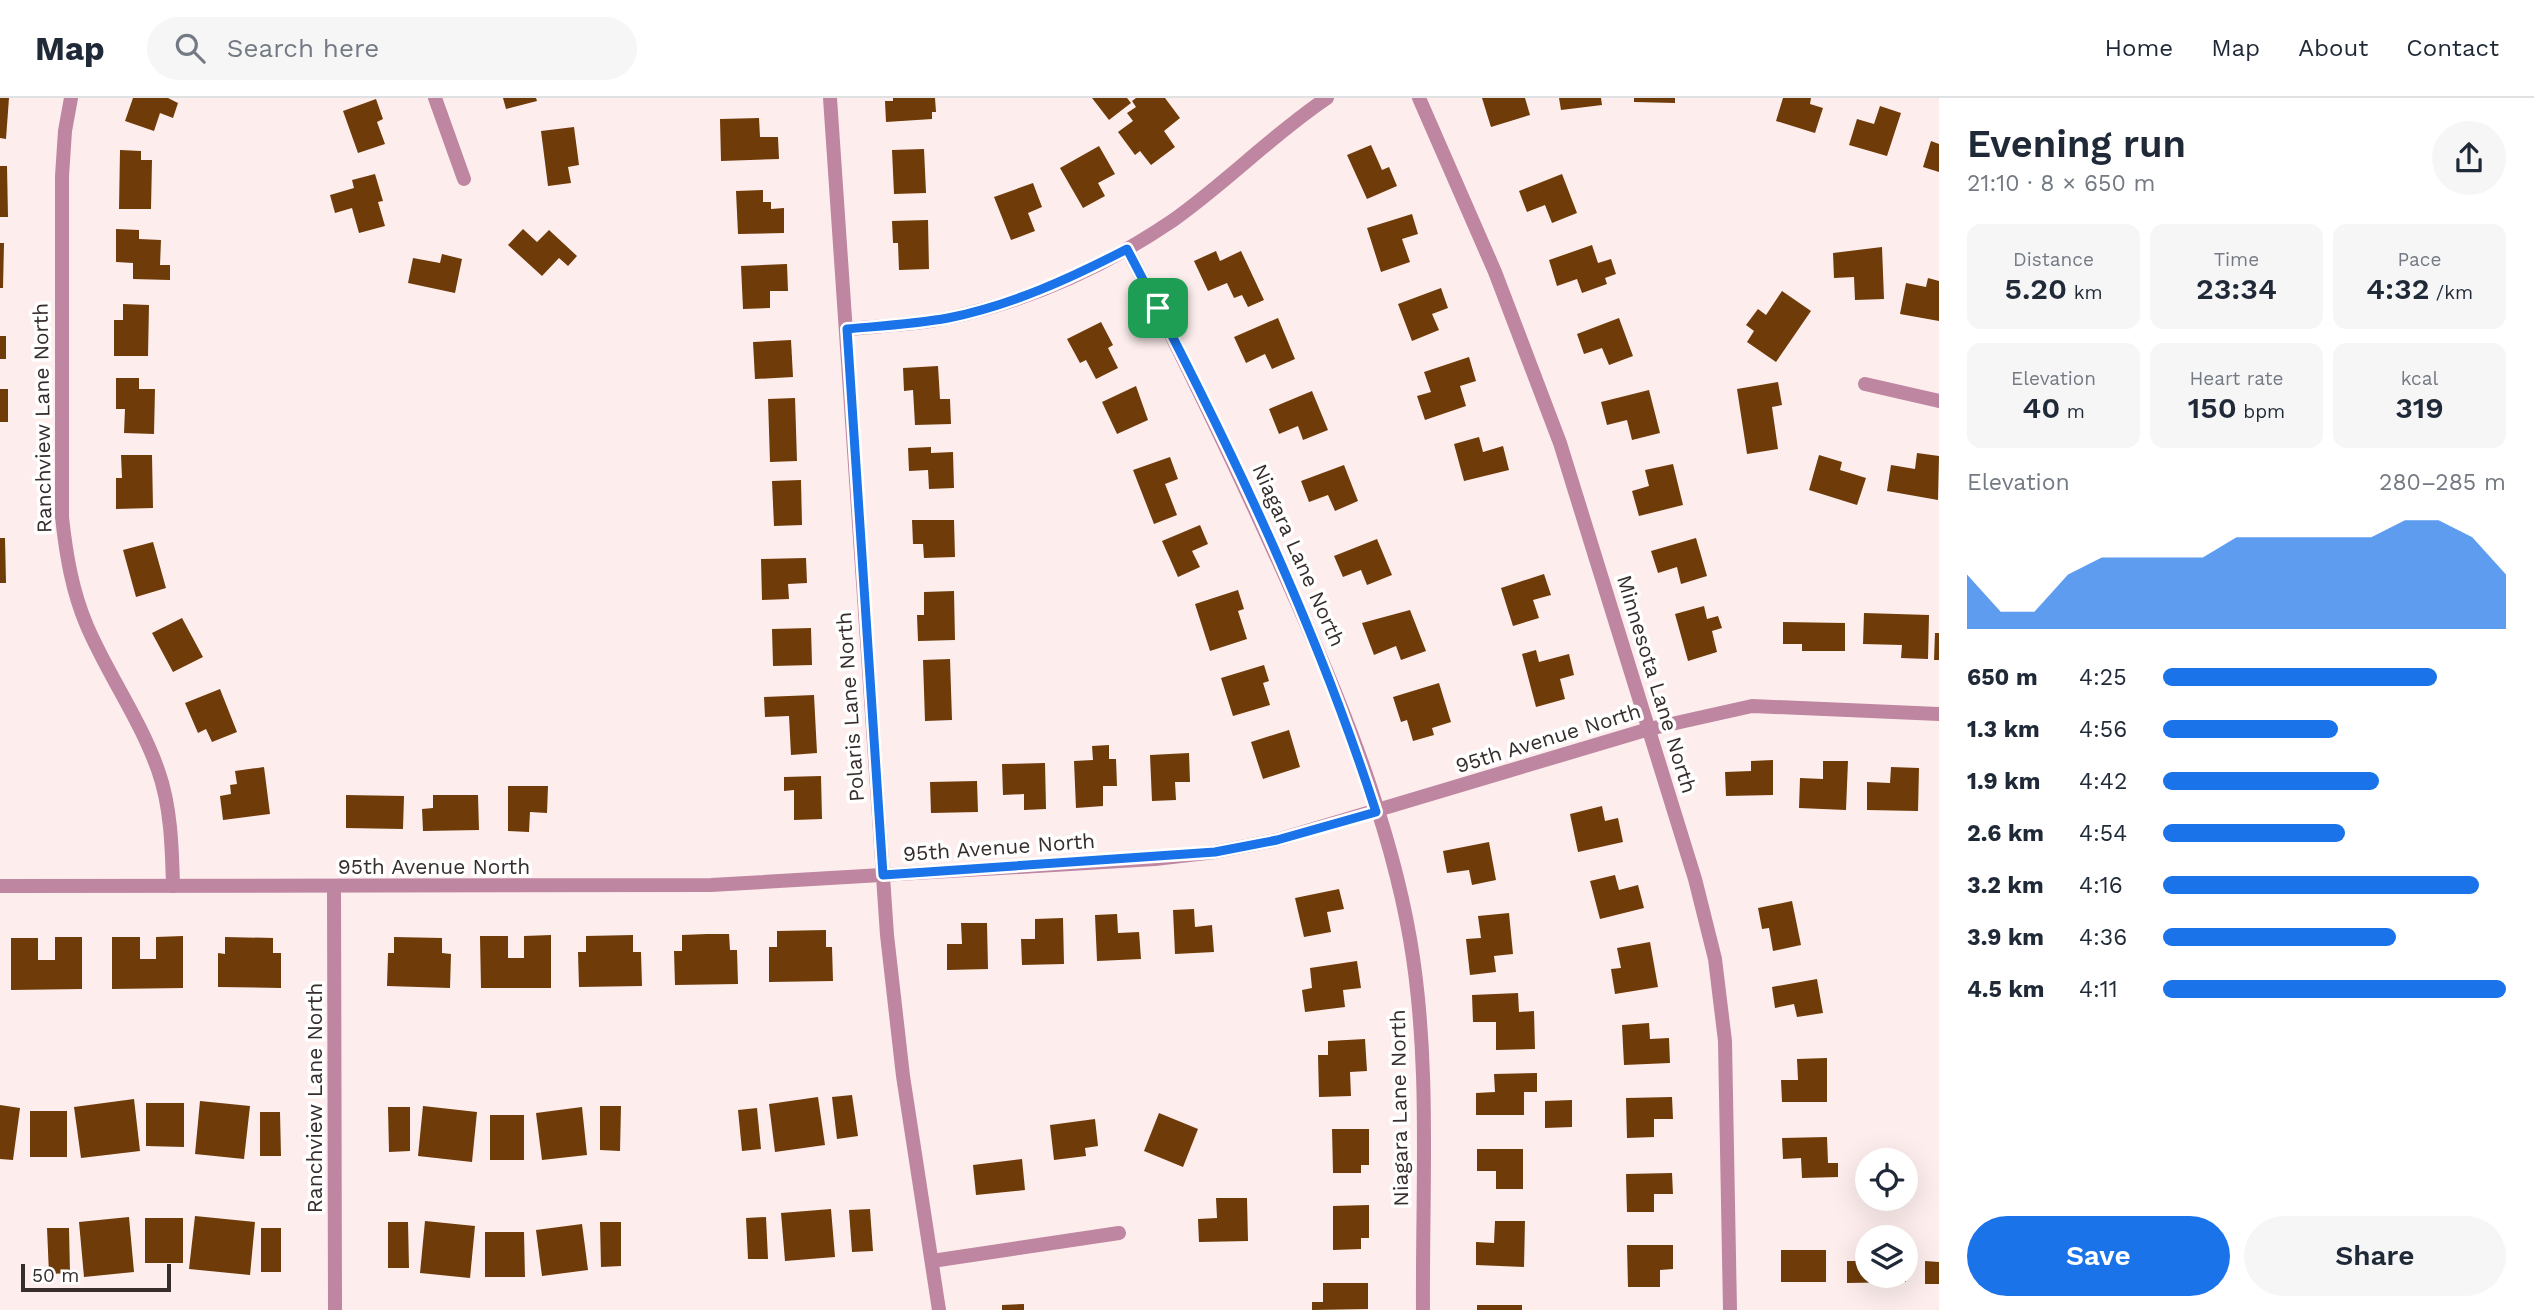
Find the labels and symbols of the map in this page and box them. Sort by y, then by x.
pin [1128,278,1188,338]
street label: Ranchview Lane North [27,303,57,533]
street label: Niagara Lane North [1247,460,1351,650]
street label: Minnesota Lane North [1612,572,1702,796]
street label: Polaris Lane North [831,611,869,803]
street label: 95th Avenue North [1452,698,1644,778]
street label: 95th Avenue North [902,828,1096,866]
street label: 95th Avenue North [338,854,530,879]
street label: Ranchview Lane North [302,983,327,1213]
street label: Niagara Lane North [1385,1009,1413,1207]
scale bar [21,1261,172,1293]

